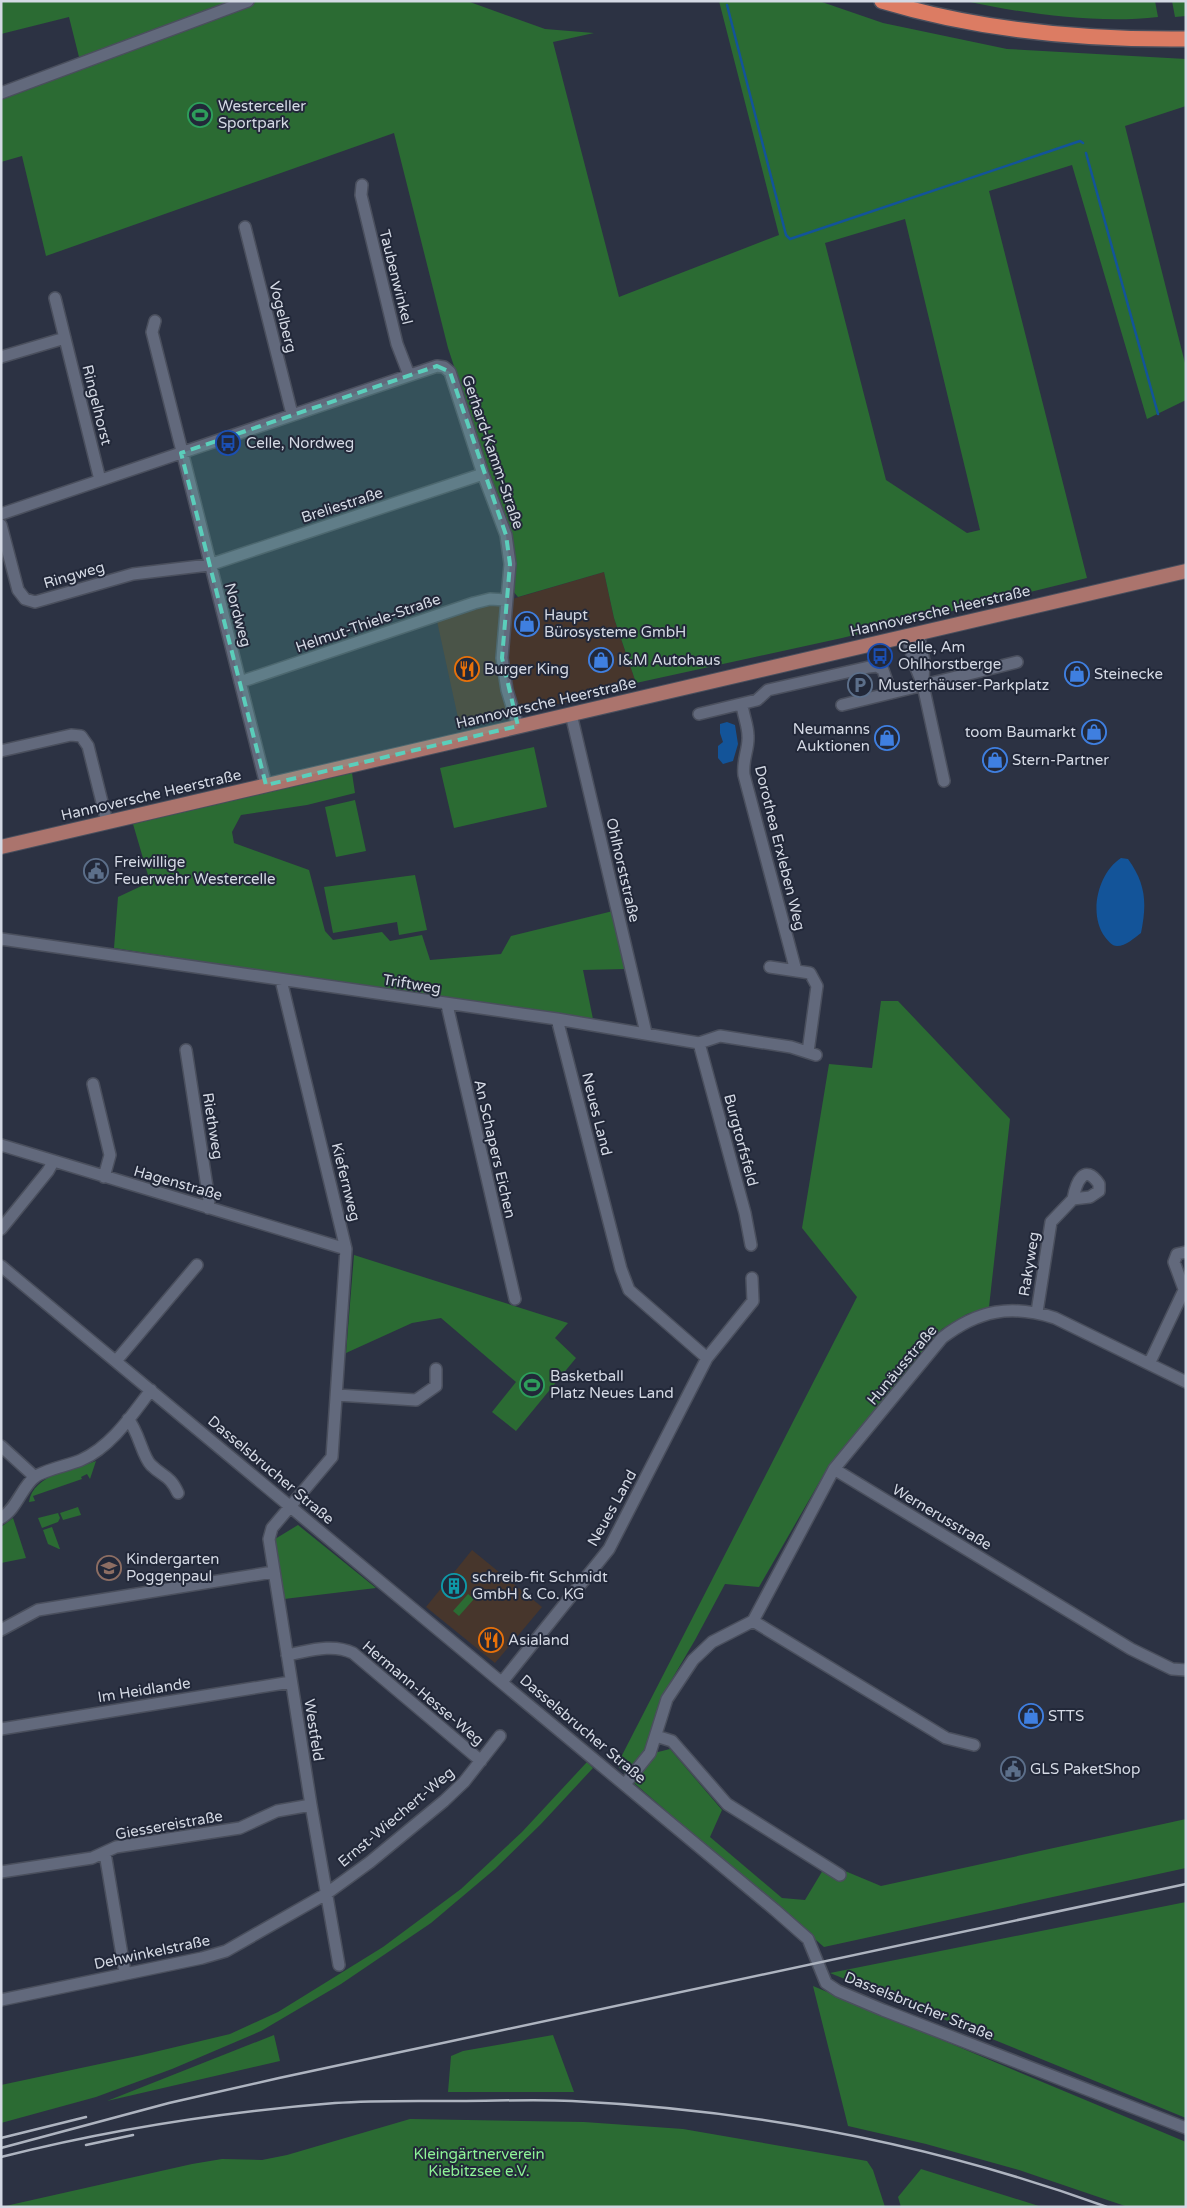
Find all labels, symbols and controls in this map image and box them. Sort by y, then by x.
place label: Westerceller Sportpark [218,97,306,132]
sports icon: Westerceller Sportpark [187,102,213,128]
street label: Taubenwinkel [375,228,417,326]
street label: Vogelberg [265,279,301,355]
street label: Ringelhorst [78,363,116,447]
street label: Gerhard-Kamm-Straße [458,373,528,531]
bus stop icon: Celle, Nordweg [215,430,241,456]
place label: Celle, Nordweg [246,434,354,452]
street label: Breliestraße [299,483,385,527]
street label: Ringweg [41,558,107,592]
street label: Nordweg [221,581,255,649]
street label: Hannoversche Heerstraße [848,581,1032,641]
street label: Helmut-Thiele-Straße [293,590,443,656]
place label: Haupt Bürosysteme GmbH [544,606,686,641]
shop icon: Haupt Bürosysteme GmbH [514,611,540,637]
place label: Celle, Am Ohlhorstberge [898,638,1001,673]
bus stop icon: Celle, Am Ohlhorstberge [867,643,893,669]
shop icon: I&M Autohaus [588,647,614,673]
place label: I&M Autohaus [618,651,720,669]
restaurant icon: Burger King [454,656,480,682]
place label: Burger King [484,660,569,678]
shop icon: Steinecke [1064,661,1090,687]
place label: Steinecke [1094,665,1163,683]
parking icon: Musterhäuser-Parkplatz [847,672,873,698]
street label: Hannoversche Heerstraße [454,673,638,733]
place label: Musterhäuser-Parkplatz [878,676,1049,694]
shop icon: toom Baumarkt [1081,719,1107,745]
place label: Neumanns Auktionen [793,720,870,755]
place label: toom Baumarkt [965,723,1076,741]
shop icon: Neumanns Auktionen [874,725,900,751]
shop icon: Stern-Partner [982,747,1008,773]
place label: Stern-Partner [1012,751,1109,769]
street label: Dorothea Erxleben Weg [751,764,809,932]
street label: Hannoversche Heerstraße [59,765,243,825]
street label: Ohlhorststraße [602,816,644,924]
place label: Freiwillige Feuerwehr Westercelle [114,853,276,888]
public building icon: Freiwillige Feuerwehr Westercelle [83,858,109,884]
street label: Triftweg [382,971,442,997]
street label: Neues Land [578,1071,616,1157]
street label: An Schapers Eichen [470,1078,520,1220]
street label: Riethweg [199,1091,227,1161]
street label: Burgtorfsfeld [720,1092,762,1188]
street label: Kiefernweg [328,1141,364,1223]
street label: Hagenstraße [132,1162,224,1204]
street label: Rakyweg [1015,1230,1043,1298]
street label: Hunäusstraße [863,1321,941,1409]
place label: Basketball Platz Neues Land [550,1367,674,1402]
sports icon: Basketball Platz Neues Land [519,1372,545,1398]
street label: Dasselsbrucher Straße [204,1412,338,1528]
street label: Neues Land [584,1467,640,1549]
street label: Wernerusstraße [889,1480,995,1554]
place label: Kindergarten Poggenpaul [126,1550,219,1585]
school or university icon: Kindergarten Poggenpaul [96,1555,122,1581]
place label: schreib-fit Schmidt GmbH & Co. KG [472,1568,608,1603]
building icon: schreib-fit Schmidt GmbH & Co. KG [441,1573,467,1599]
restaurant icon: Asialand [478,1627,504,1653]
place label: Asialand [508,1631,569,1649]
street label: Hermann-Hesse-Weg [359,1637,487,1749]
street label: Dasselsbrucher Straße [516,1671,650,1787]
street label: Im Heidlande [96,1674,192,1706]
street label: Westfeld [300,1698,328,1762]
shop icon: STTS [1018,1703,1044,1729]
place label: STTS [1048,1707,1084,1725]
public building icon: GLS PaketShop [1000,1756,1026,1782]
place label: GLS PaketShop [1030,1760,1140,1778]
street label: Ernst-Wiechert-Weg [334,1763,458,1871]
street label: Giessereistraße [114,1807,224,1843]
street label: Dehwinkelstraße [92,1931,212,1973]
street label: Dasselsbrucher Straße [842,1968,996,2044]
park label: Kleingärtnerverein Kiebitzsee e.V. [413,2145,545,2180]

